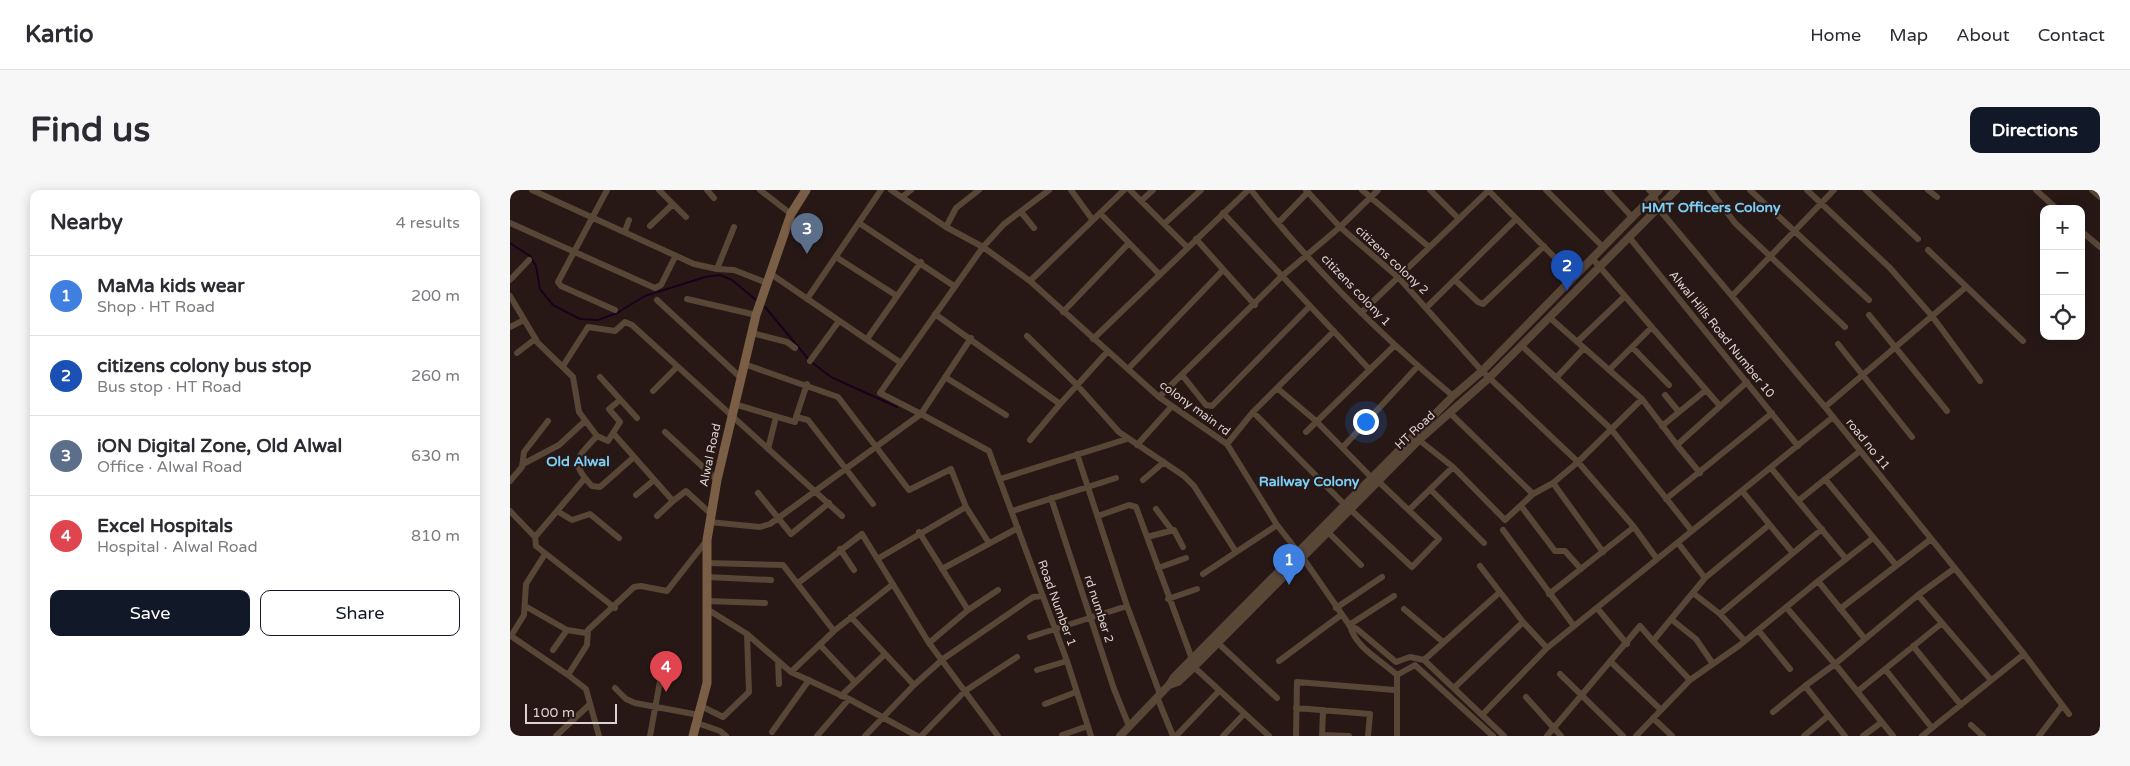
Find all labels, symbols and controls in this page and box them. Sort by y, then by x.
text: Kartio [25,20,94,49]
text: Home [1810,24,1861,46]
text: Map [1889,24,1928,46]
text: About [1956,24,2010,46]
text: Contact [2038,24,2105,46]
button: Directions [1970,107,2100,153]
text: Find us [30,109,150,151]
district label: HMT Officers Colony [1641,199,1781,216]
map controls [2040,205,2085,340]
button: + [2040,205,2085,250]
text: Nearby [50,210,123,235]
text: 4 results [396,213,460,233]
pin: 3 [791,213,823,254]
street label: citizens colony 2 [1353,223,1431,297]
pin: 2 [1551,250,1583,291]
button: − [2040,250,2085,295]
street label: citizens colony 1 [1318,251,1394,329]
street label: Alwal Hills Road Number 10 [1666,268,1778,401]
text: MaMa kids wear [97,275,245,297]
text: 1 [61,286,71,306]
text: 200 m [411,286,460,306]
button: locate [2040,295,2085,340]
text: Shop · HT Road [97,297,215,317]
text: citizens colony bus stop [97,355,311,377]
text: 2 [61,366,71,386]
text: 260 m [411,366,460,386]
text: Bus stop · HT Road [97,377,242,397]
street label: colony main rd [1157,378,1233,438]
street label: HT Road [1392,408,1438,452]
your location [1353,409,1379,435]
street label: road no 11 [1843,416,1893,472]
street label: Alwal Road [696,422,724,488]
text: iON Digital Zone, Old Alwal [97,435,342,457]
text: 3 [61,446,71,466]
text: 630 m [411,446,460,466]
district label: Old Alwal [546,453,610,470]
text: Office · Alwal Road [97,457,242,477]
district label: Railway Colony [1259,473,1360,490]
text: Excel Hospitals [97,515,233,537]
text: 4 [61,526,71,546]
text: 810 m [411,526,460,546]
text: Hospital · Alwal Road [97,537,258,557]
pin: 1 [1273,544,1305,585]
street label: Road Number 1 [1035,558,1079,648]
street label: rd number 2 [1081,573,1117,645]
button: Save [50,590,250,636]
button: Share [260,590,460,636]
pin: 4 [650,651,682,692]
scale bar [525,701,618,724]
text: 100 m [532,704,575,721]

